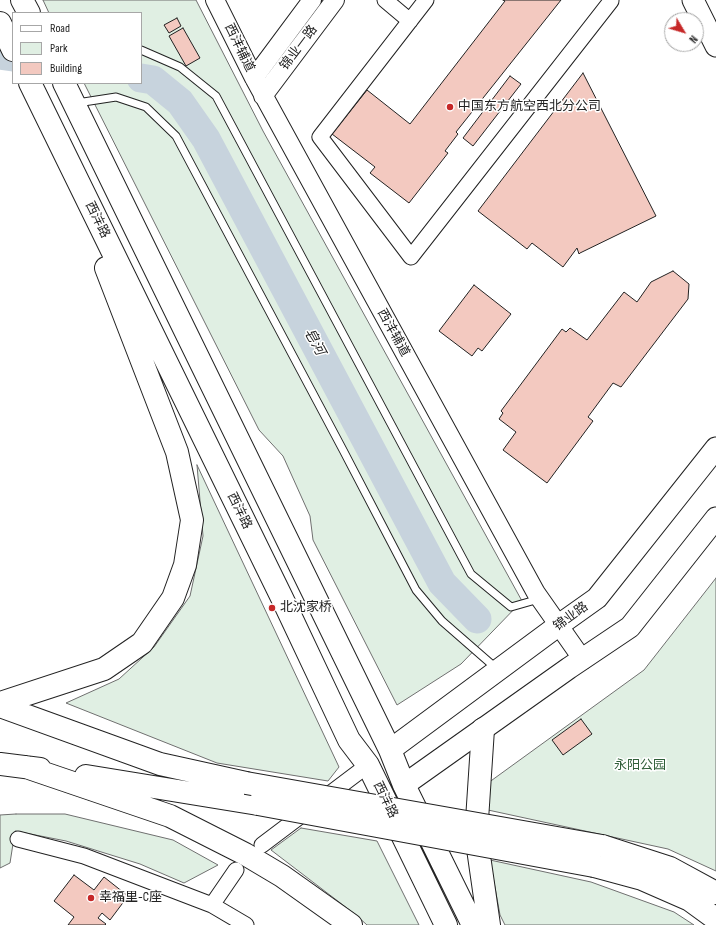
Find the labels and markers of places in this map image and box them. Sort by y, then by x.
place label: 中国东方航空西北分公司 [458,99,601,115]
marker: 中国东方航空西北分公司 [445,102,455,112]
place label: 北沈家桥 [280,600,332,616]
marker: 北沈家桥 [267,603,277,613]
place label: 幸福里-C座 [99,890,162,906]
marker: 幸福里-C座 [86,893,96,903]

